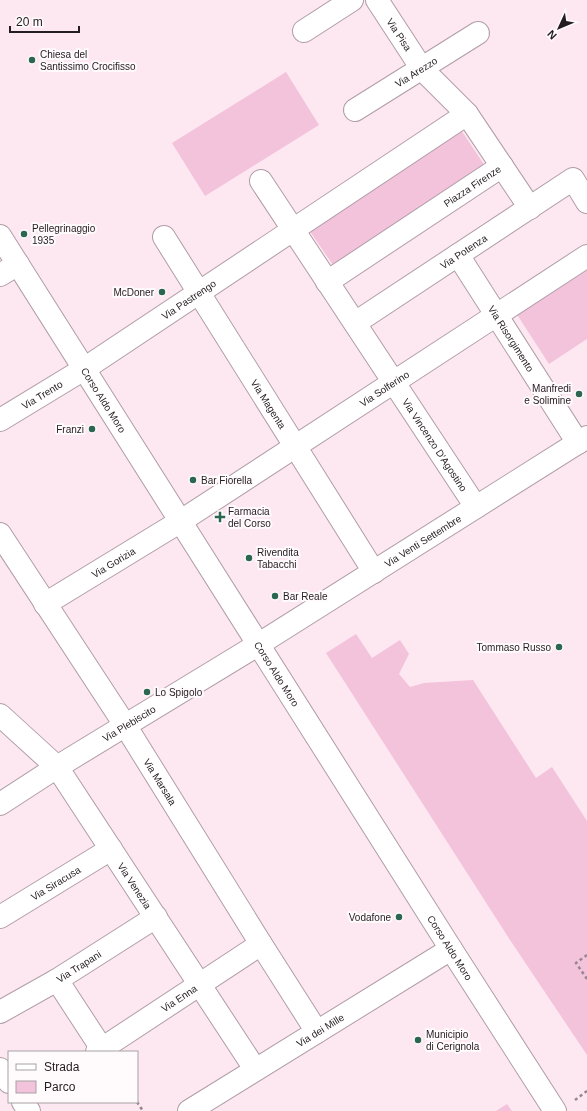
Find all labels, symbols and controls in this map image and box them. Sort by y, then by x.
scale bar [10,8,79,34]
north arrow [539,8,579,48]
text: 20 m [16,15,43,29]
street label: Via Pisa [384,16,414,53]
text: N [545,28,559,42]
place label: Chiesa del Santissimo Crocifisso [40,49,136,72]
marker: Chiesa del Santissimo Crocifisso [27,55,37,65]
street label: Via Arezzo [393,55,440,90]
street label: Piazza Firenze [442,163,503,209]
place label: Pellegrinaggio 1935 [32,223,96,246]
marker: Pellegrinaggio 1935 [19,229,29,239]
street label: Via Potenza [438,232,490,271]
street label: Via Pastrengo [160,278,218,322]
place label: McDoner [113,287,155,298]
marker: McDoner [157,287,167,297]
street label: Via Risorgimento [486,304,536,374]
street label: Corso Aldo Moro [79,366,128,435]
street label: Via Solferino [358,368,412,409]
street label: Via Trento [20,378,65,411]
street label: Via Magenta [249,378,288,431]
place label: Manfredi e Solimine [524,383,571,406]
marker: Manfredi e Solimine [574,389,584,399]
street label: Via Vincenzo D'Agostino [400,397,469,494]
place label: Franzi [56,424,84,435]
marker: Franzi [87,424,97,434]
marker: Bar Fiorella [188,475,198,485]
place label: Bar Fiorella [201,475,253,486]
place label: Farmacia del Corso [228,506,271,529]
marker: Farmacia del Corso [215,512,225,522]
street label: Via Venti Settembre [383,513,464,569]
street label: Via Gorizia [90,545,138,580]
place label: Rivendita Tabacchi [257,547,299,570]
marker: Rivendita Tabacchi [244,553,254,563]
marker: Bar Reale [270,591,280,601]
place label: Bar Reale [283,591,328,602]
street label: Corso Aldo Moro [252,640,301,709]
place label: Tommaso Russo [477,642,551,653]
marker: Tommaso Russo [554,642,564,652]
marker: Lo Spigolo [142,687,152,697]
place label: Lo Spigolo [155,687,203,698]
street label: Via Plebiscito [101,703,158,744]
street label: Via Marsala [141,757,179,808]
street label: Via Venezia [115,861,154,911]
street label: Via Siracusa [29,864,83,903]
place label: Vodafone [349,912,391,923]
marker: Vodafone [394,912,404,922]
street label: Corso Aldo Moro [425,913,475,983]
street label: Via Trapani [55,948,103,985]
street label: Via Enna [159,983,199,1014]
street label: Via dei Mille [294,1011,346,1049]
place label: Municipio di Cerignola [426,1029,480,1052]
marker: Municipio di Cerignola [413,1035,423,1045]
legend [8,1051,138,1103]
text: Strada [44,1060,80,1074]
text: Parco [44,1080,76,1094]

